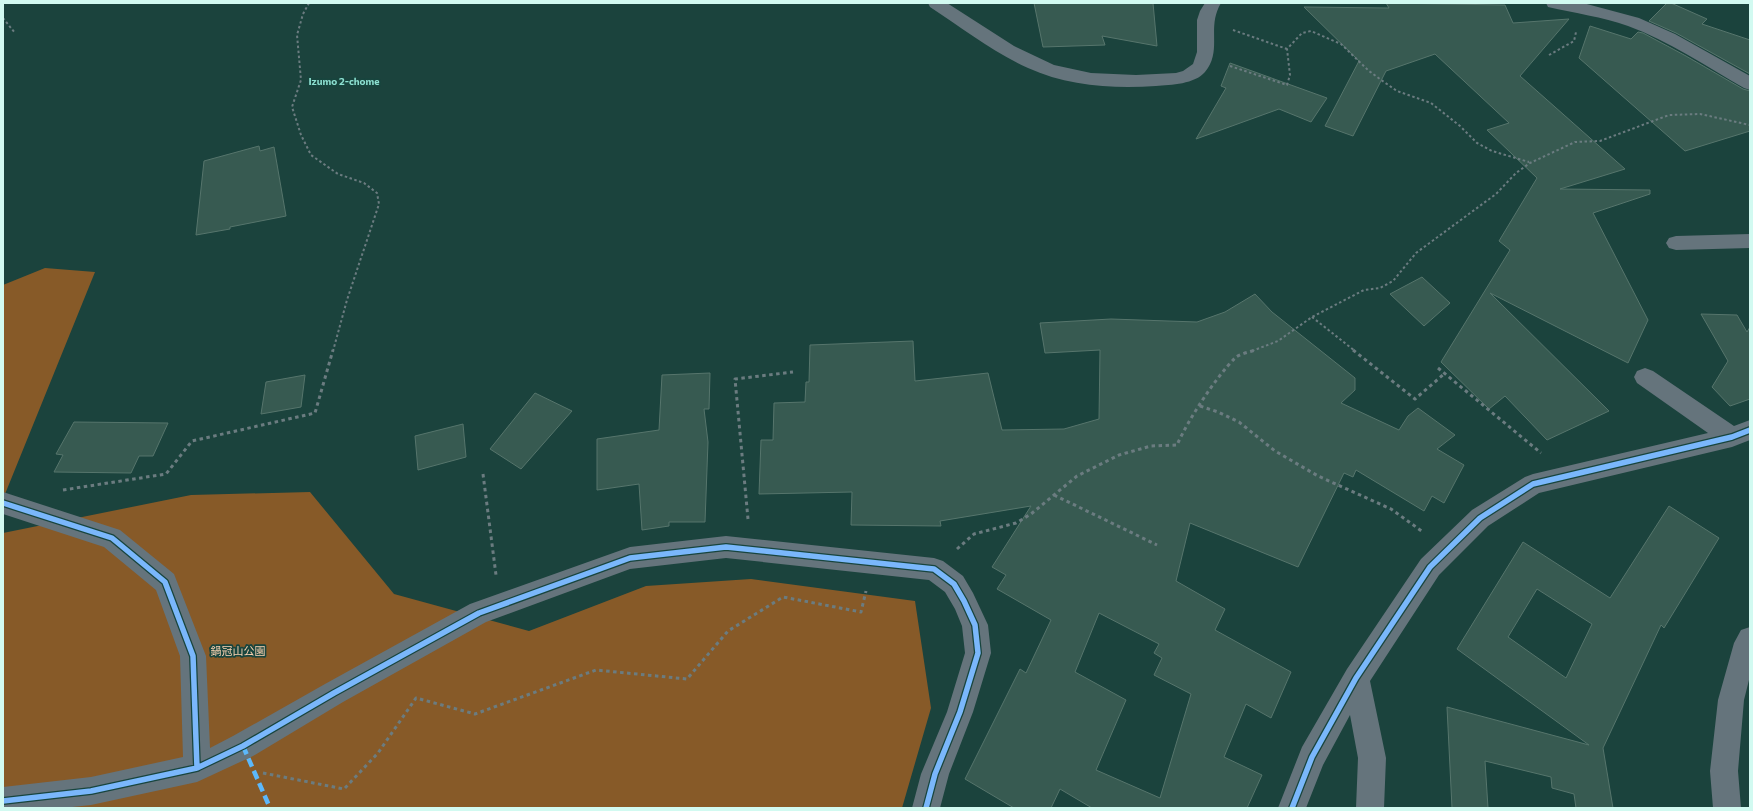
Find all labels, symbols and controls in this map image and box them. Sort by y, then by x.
district label: Izumo 2-chome [308,75,380,87]
park label: 鍋冠山公園 [211,644,266,657]

